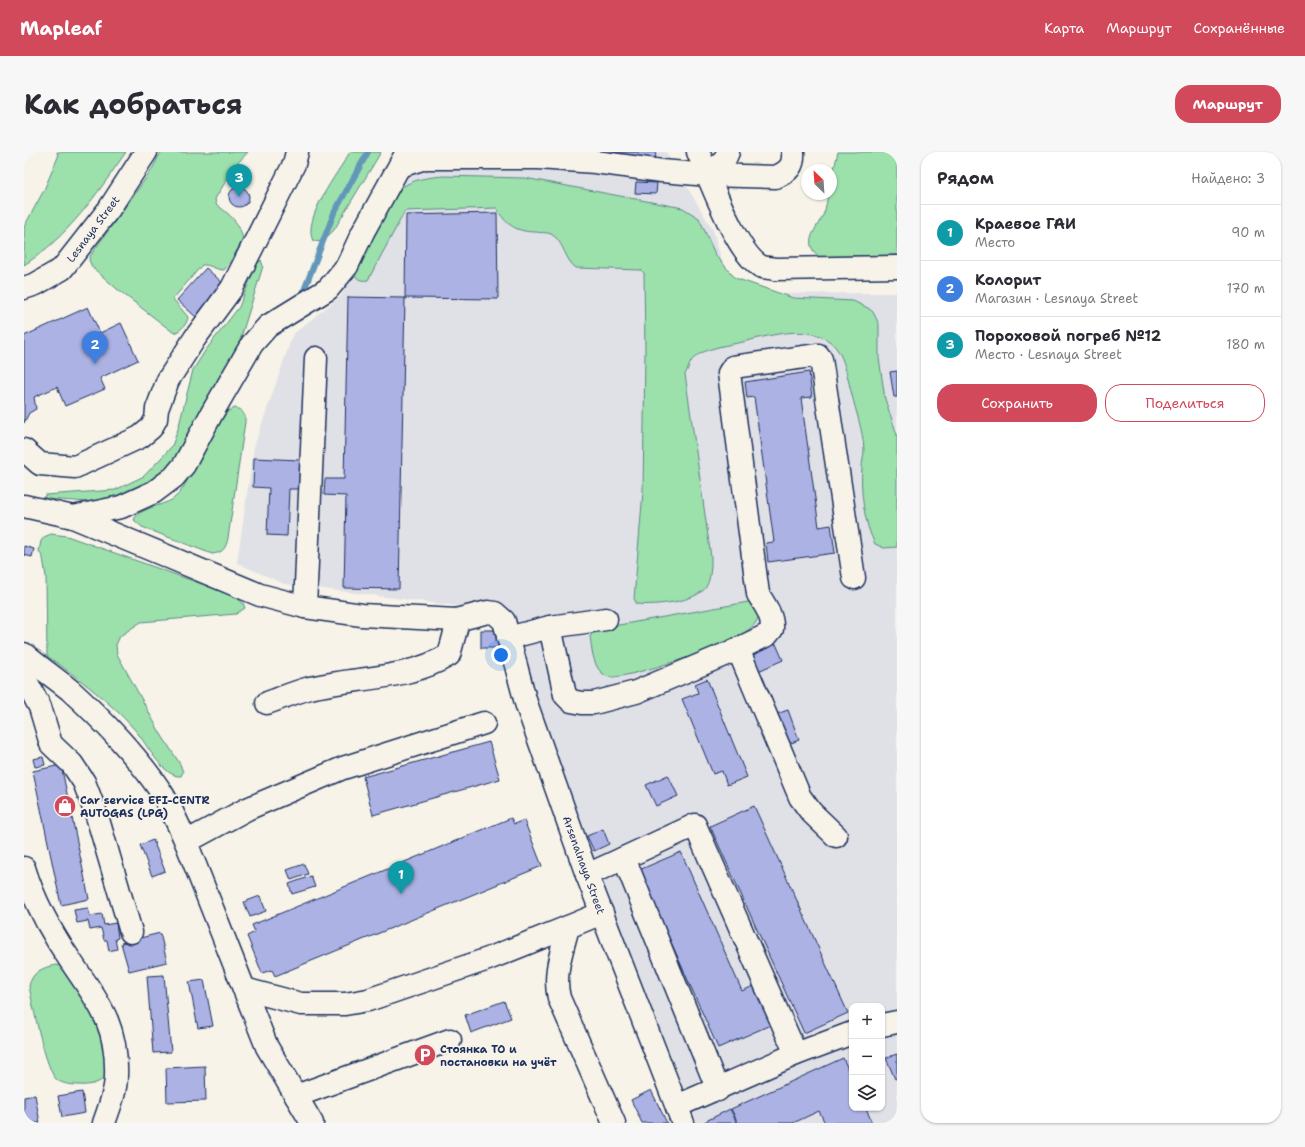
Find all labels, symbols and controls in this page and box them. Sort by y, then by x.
text: Mapleaf [20,16,102,41]
text: Карта [1044,19,1084,37]
text: Маршрут [1106,19,1172,37]
text: Сохранённые [1194,19,1285,37]
text: Как добраться [24,85,243,123]
button: Маршрут [1175,85,1281,123]
pin: 3 [226,164,252,197]
north arrow [801,164,837,200]
text: Рядом [937,167,994,189]
text: Найдено: 3 [1191,170,1265,187]
street label: Lesnaya Street [63,193,123,266]
text: Краевое ГАИ [975,214,1076,234]
text: 1 [947,224,953,241]
text: 90 m [1231,224,1265,241]
text: Место [975,234,1015,251]
text: Колорит [975,270,1041,290]
text: 2 [945,280,955,297]
text: 170 m [1227,280,1265,297]
text: Магазин · Lesnaya Street [975,290,1138,307]
text: Пороховой погреб №12 [975,326,1161,346]
pin: 2 [82,331,108,364]
text: 3 [945,336,955,353]
text: 180 m [1226,336,1265,353]
text: Место · Lesnaya Street [975,346,1122,363]
button: Сохранить [937,384,1097,422]
button: Поделиться [1105,384,1265,422]
your location [491,645,511,665]
shop icon: Car service EFI-CENTR AUTOGAS (LPG) [52,793,78,819]
place label: Car service EFI-CENTR AUTOGAS (LPG) [80,793,210,821]
street label: Arsenalnaya Street [559,814,608,916]
pin: 1 [388,861,414,894]
map controls [849,1003,885,1111]
button: + [849,1003,885,1039]
button: − [849,1039,885,1075]
parking icon: Стоянка ТО и постановки на учёт [412,1042,438,1068]
place label: Стоянка ТО и постановки на учёт [440,1042,557,1070]
button: layers [849,1075,885,1111]

